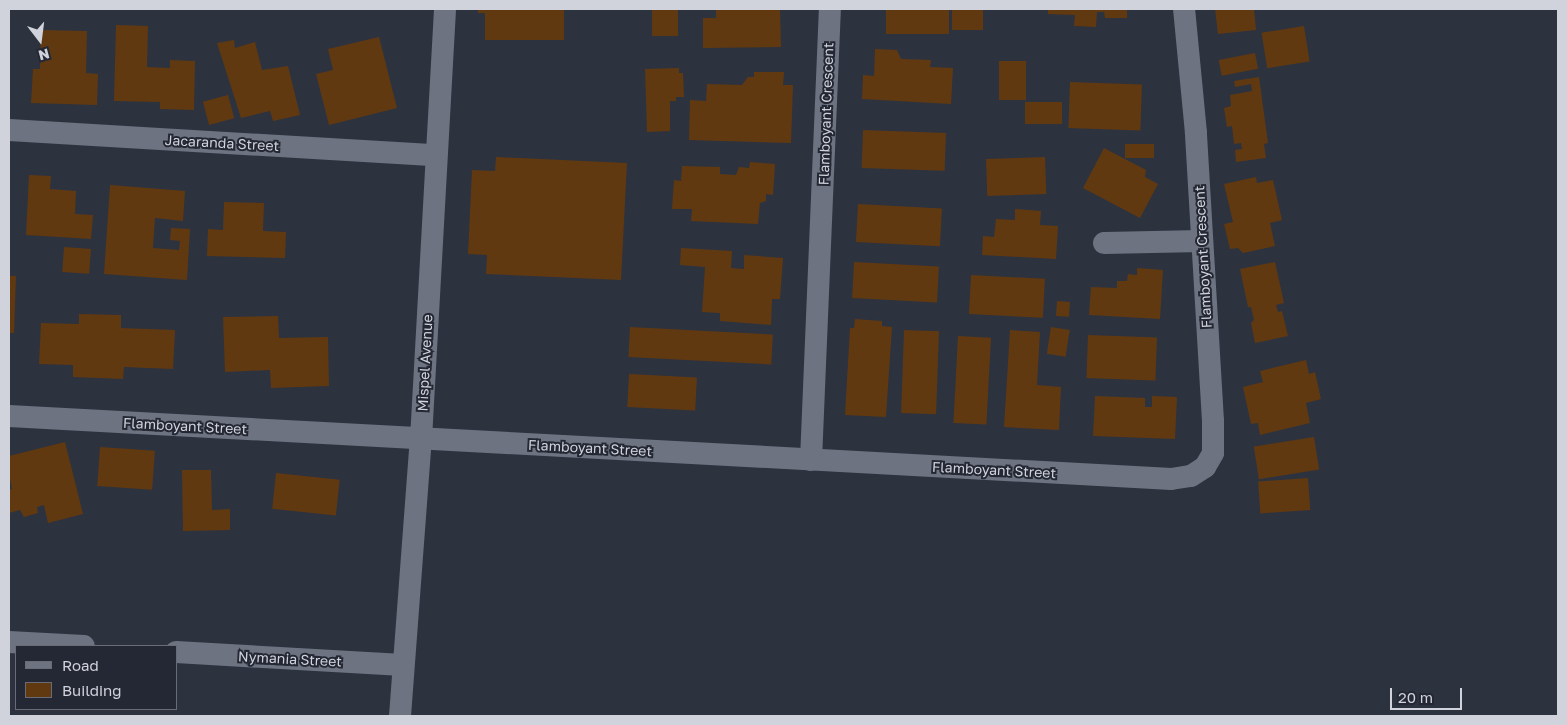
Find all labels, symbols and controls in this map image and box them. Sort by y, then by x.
north arrow [15,15,65,65]
street label: Flamboyant Crescent [815,42,837,186]
text: N [37,45,51,65]
street label: Jacaranda Street [164,132,280,154]
street label: Flamboyant Crescent [1191,185,1215,329]
street label: Mispel Avenue [414,314,436,412]
street label: Flamboyant Street [123,414,247,438]
street label: Flamboyant Street [528,436,652,460]
street label: Flamboyant Street [932,458,1056,482]
legend [15,645,178,710]
street label: Nymania Street [238,648,342,670]
text: Road [62,656,99,674]
scale bar [1392,678,1464,710]
text: Building [62,681,122,699]
text: 20 m [1398,688,1433,706]

